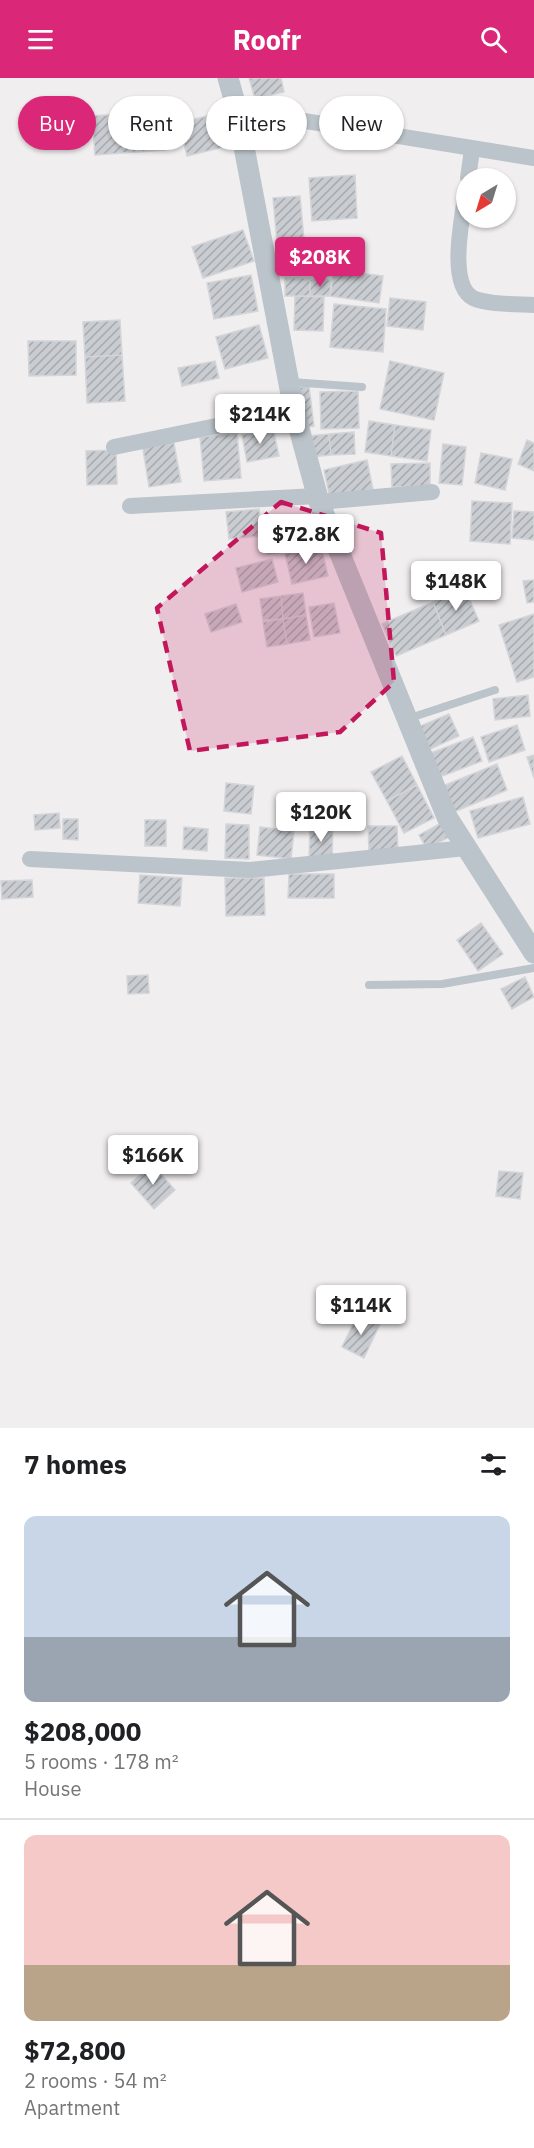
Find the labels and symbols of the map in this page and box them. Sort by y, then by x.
north arrow [456,168,516,228]
pin: $208K [278,237,362,288]
pin: $214K [218,394,302,445]
pin: $72.8K [257,514,355,565]
pin: $148K [414,561,498,612]
pin: $120K [279,792,363,843]
pin: $166K [111,1135,195,1186]
pin: $114K [319,1285,403,1336]

